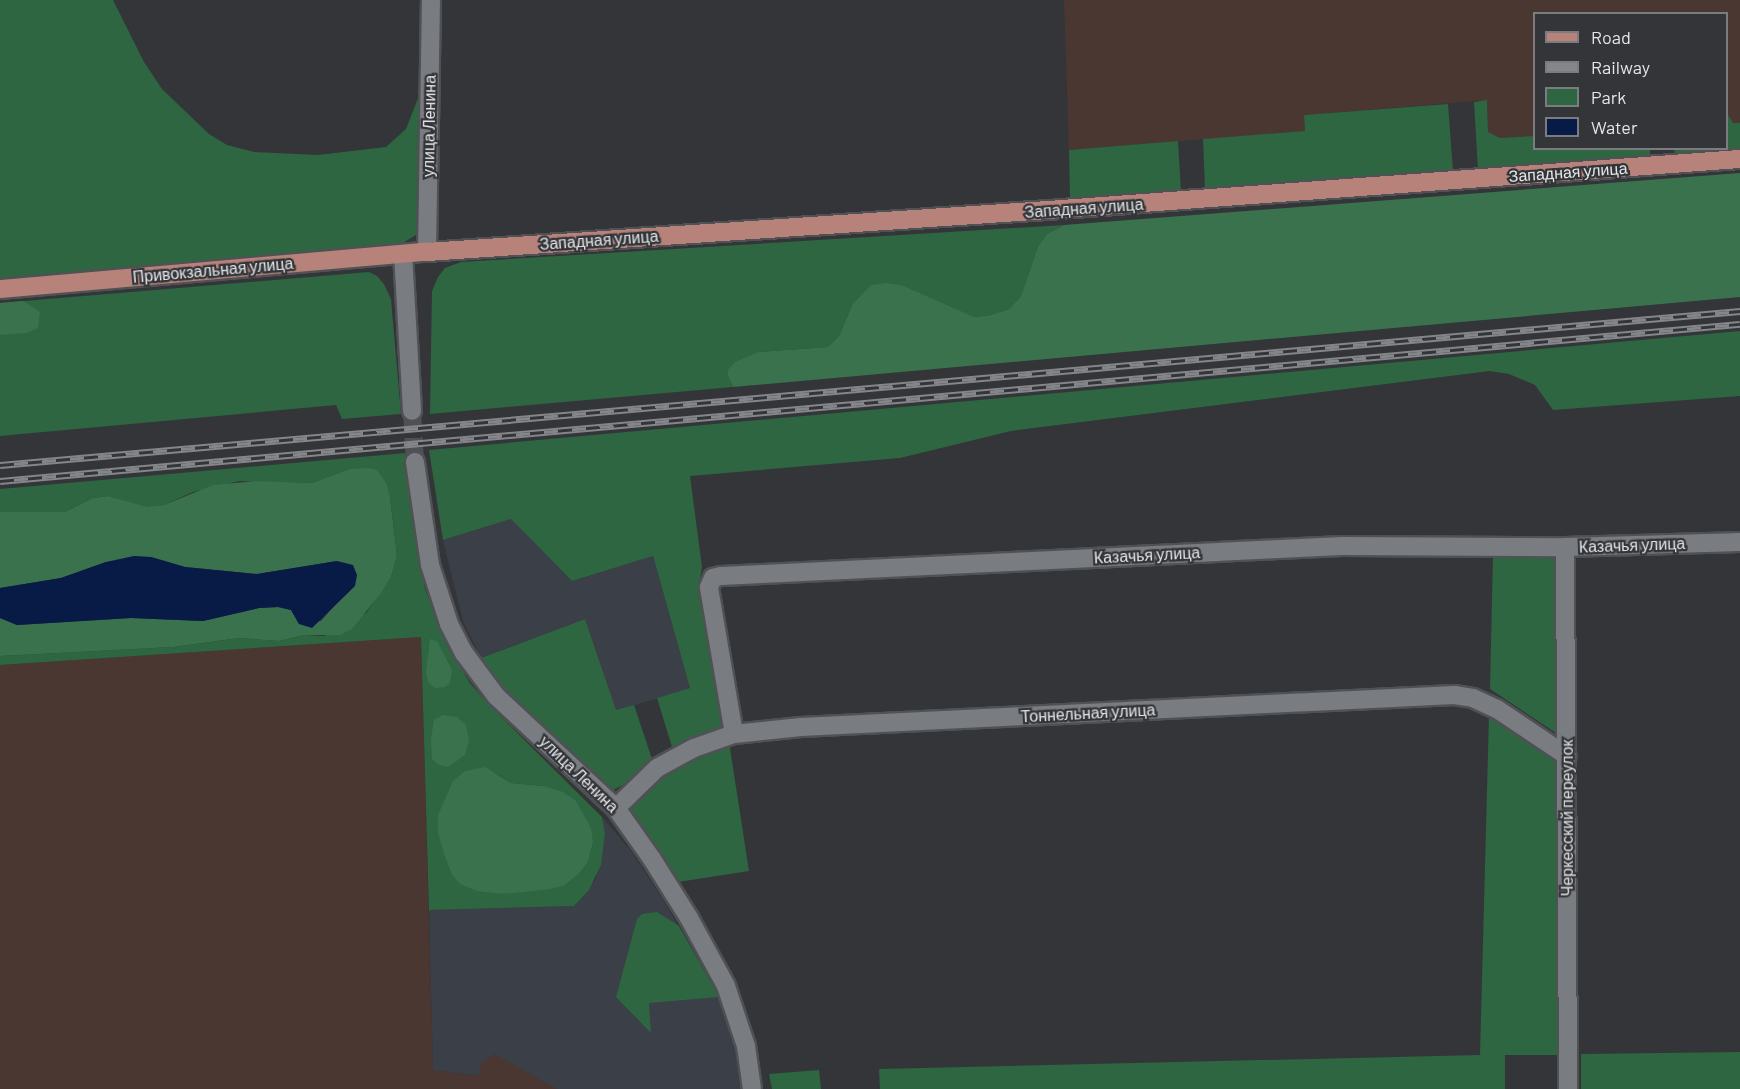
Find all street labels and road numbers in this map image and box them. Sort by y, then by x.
street label: улица Ленина [419,75,439,177]
street label: Западная улица [1508,158,1628,186]
street label: Западная улица [1024,194,1144,222]
street label: Западная улица [539,226,659,254]
street label: Привокзальная улица [132,253,294,287]
street label: Казачья улица [1578,534,1686,556]
street label: Казачья улица [1093,543,1201,567]
street label: Тоннельная улица [1020,700,1156,726]
street label: улица Ленина [536,732,622,816]
street label: Черкесский переулок [1557,740,1577,896]

